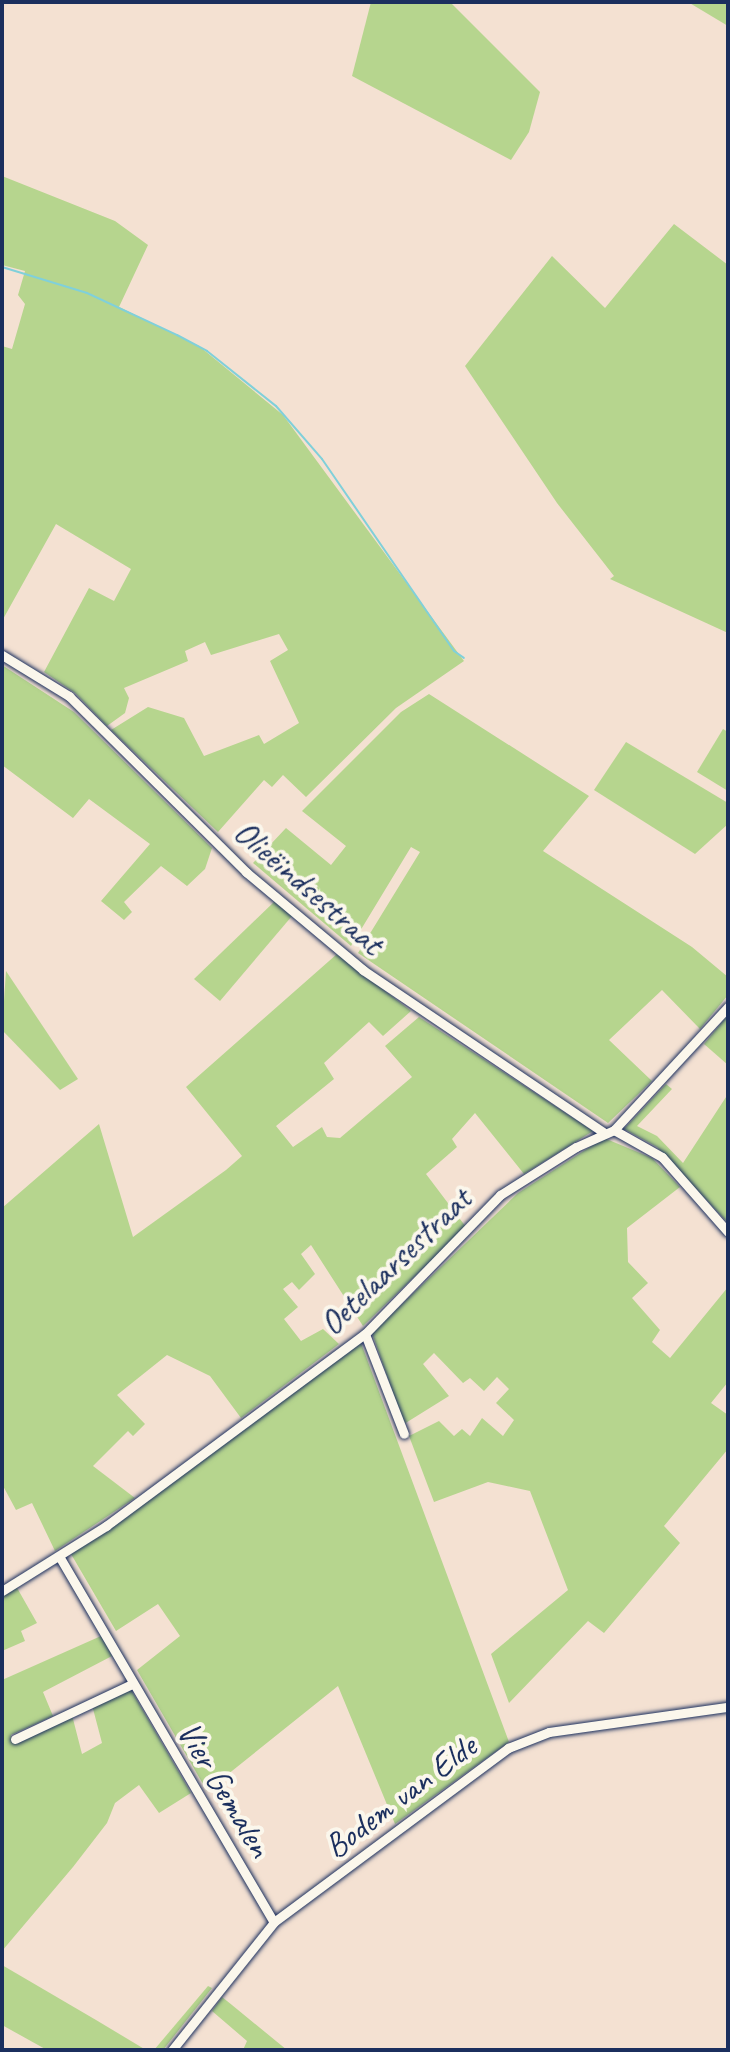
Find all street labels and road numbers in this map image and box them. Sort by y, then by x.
street label: Olieëindsestraat [226,811,392,963]
street label: Oetelaarsestraat [311,1179,479,1343]
street label: Vier Gemalen [170,1716,280,1862]
street label: Bodem van Elde [316,1725,484,1867]

